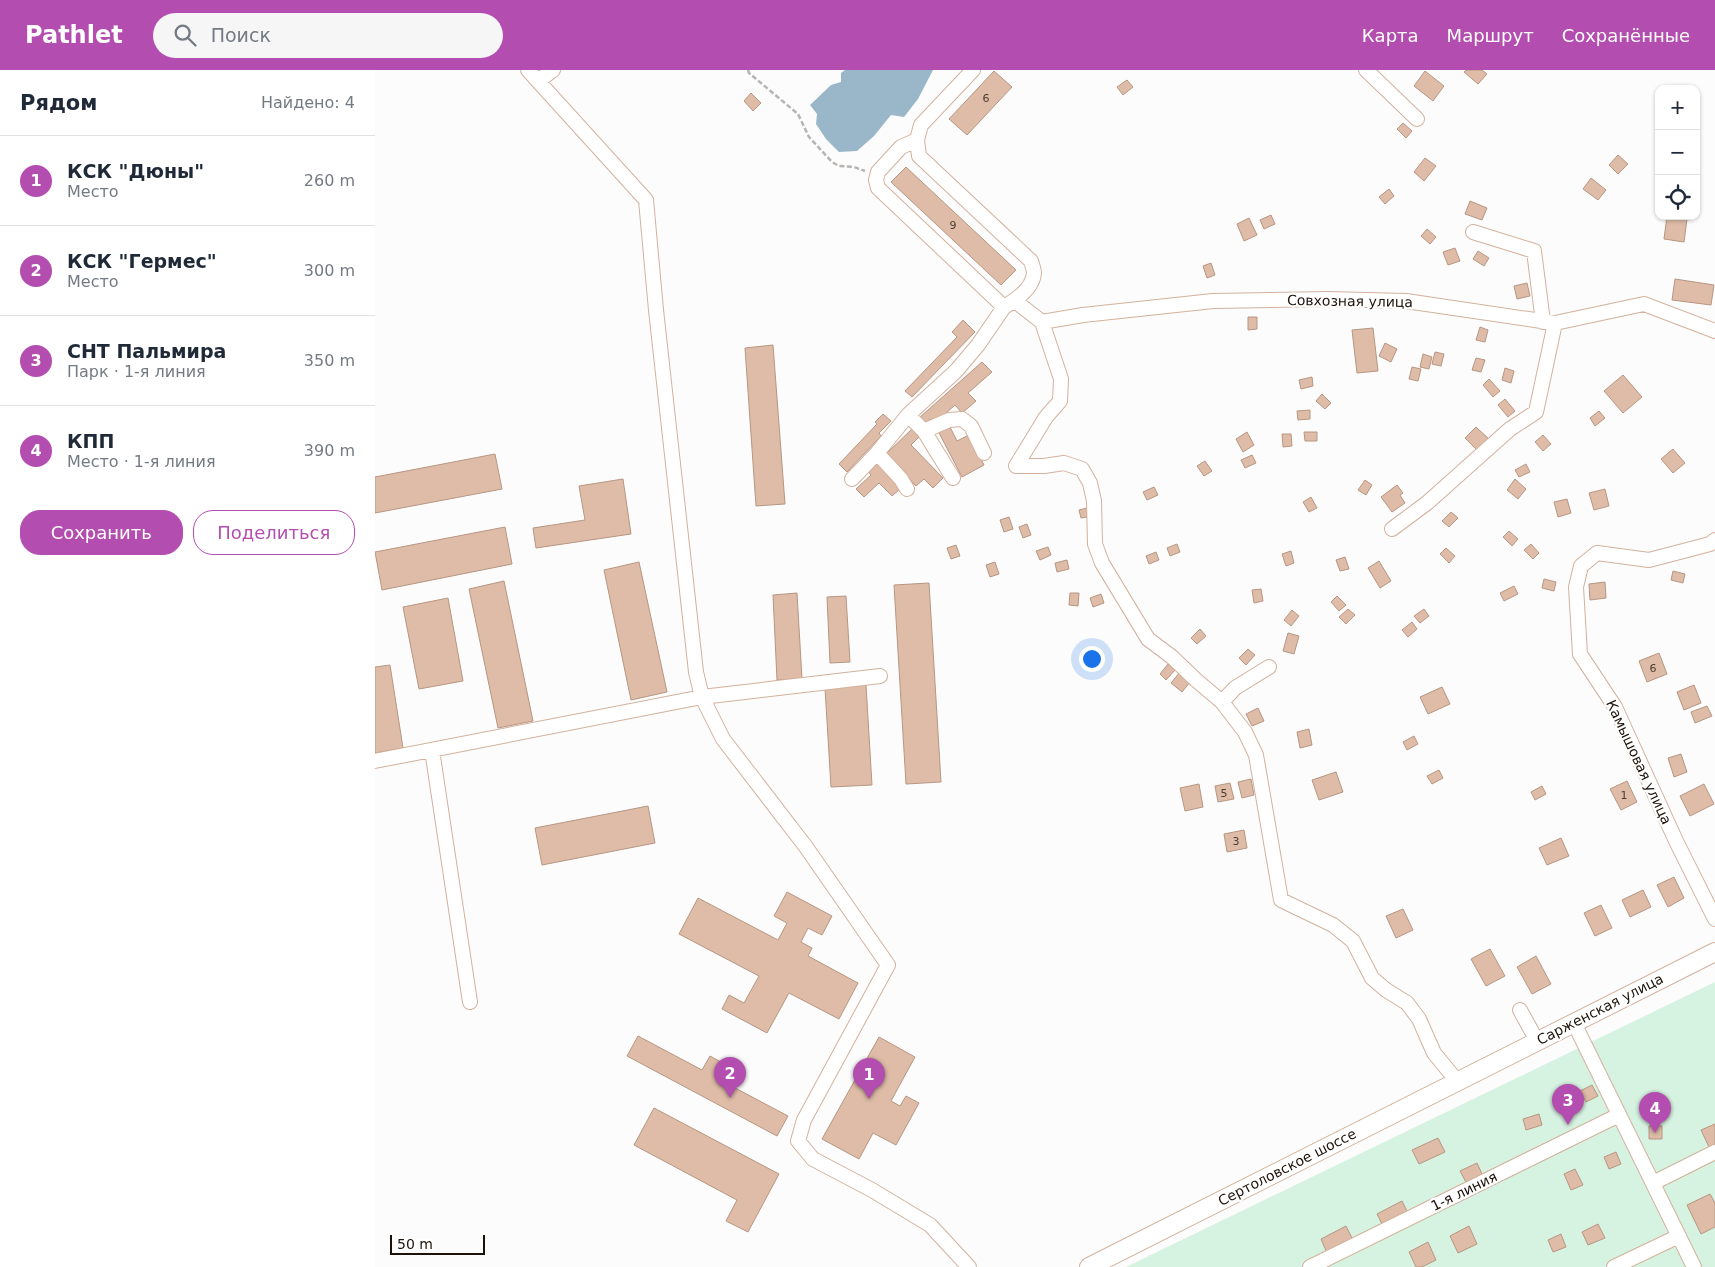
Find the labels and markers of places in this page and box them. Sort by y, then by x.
pin: 2 [714,1057,746,1098]
pin: 1 [853,1058,885,1099]
pin: 3 [1552,1084,1584,1125]
pin: 4 [1639,1092,1671,1133]

